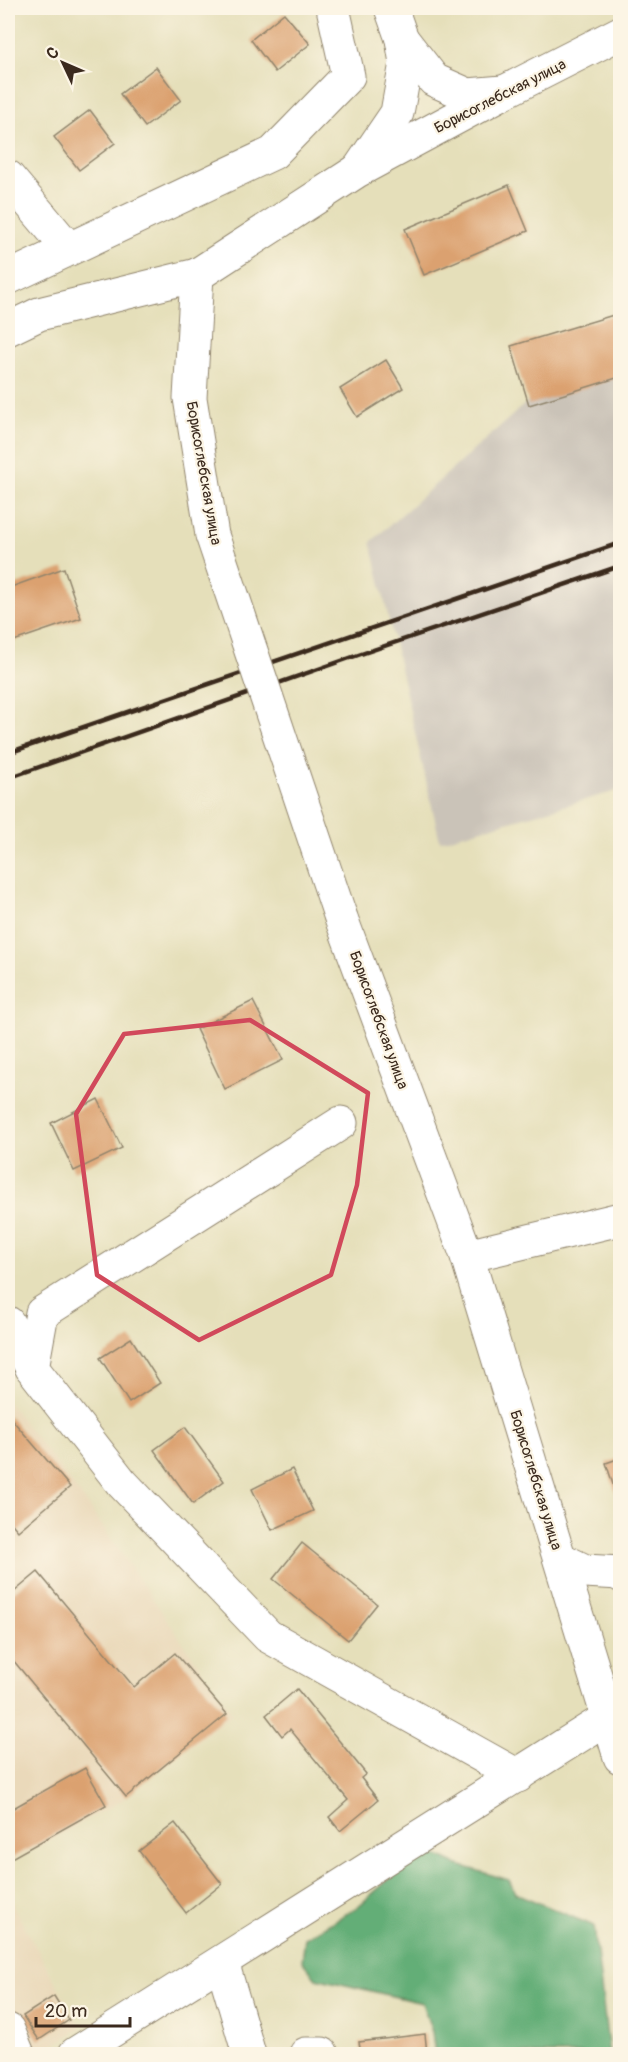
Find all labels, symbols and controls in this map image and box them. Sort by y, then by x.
north arrow [33,33,93,93]
text: С [42,43,64,64]
street label: Борисоглебская улица [431,55,569,138]
street label: Борисоглебская улица [182,400,225,546]
street label: Борисоглебская улица [345,949,412,1092]
street label: Борисоглебская улица [505,1408,566,1553]
scale bar [36,1990,130,2028]
text: 20 m [45,2000,87,2023]

